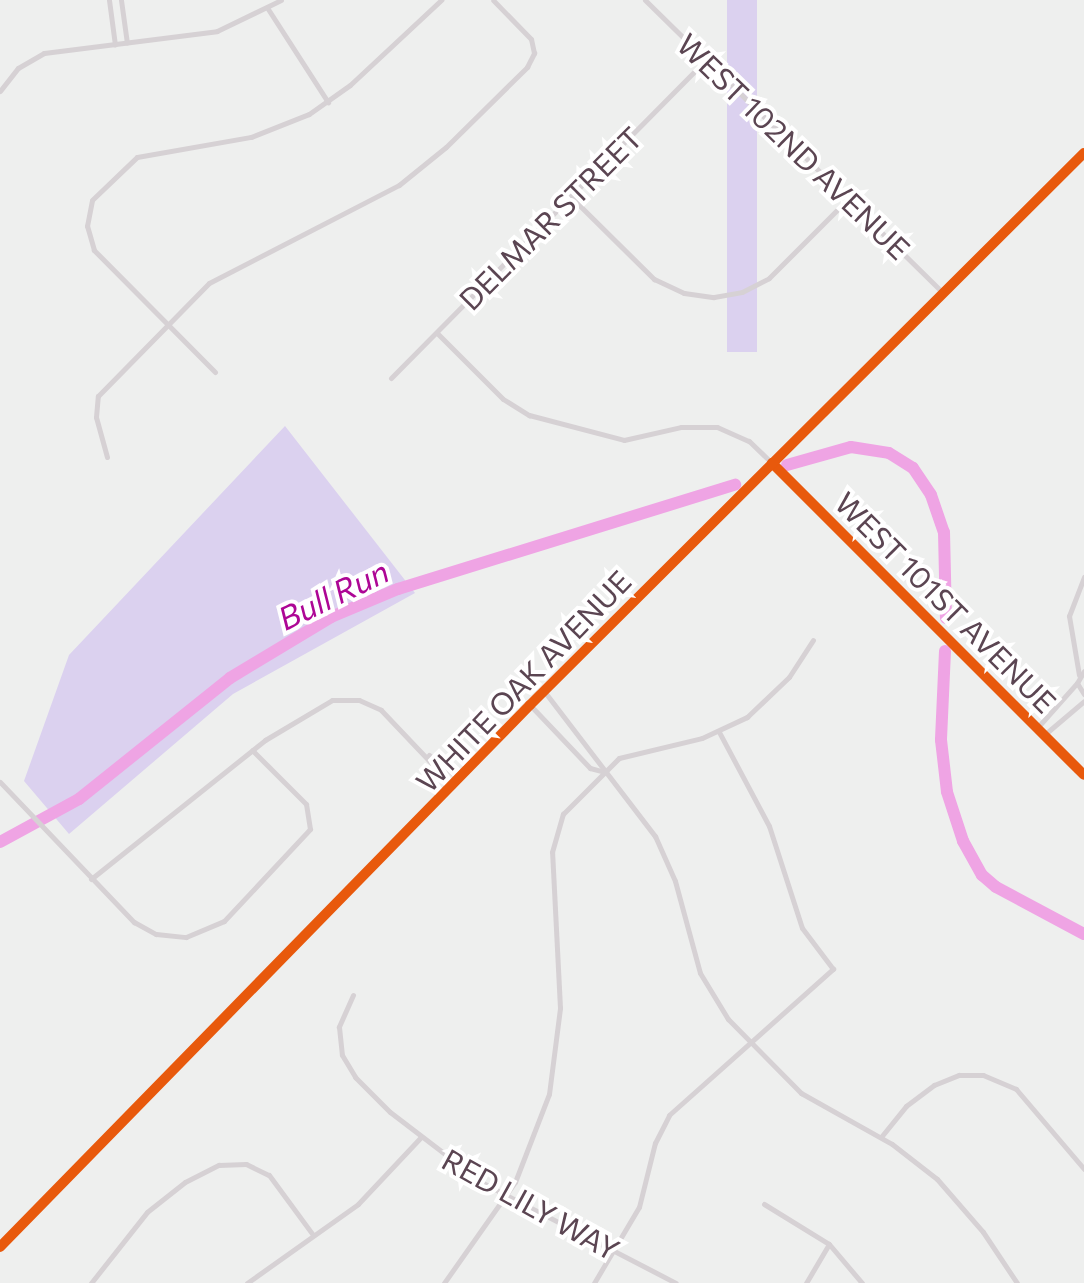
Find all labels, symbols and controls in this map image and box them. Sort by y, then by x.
street label: WEST 102ND AVENUE [670,26,918,266]
street label: DELMAR STREET [451,119,649,317]
street label: WEST 101ST AVENUE [828,484,1064,720]
water label: Bull Run [271,551,395,637]
street label: WHITE OAK AVENUE [408,563,638,799]
street label: RED LILY WAY [436,1141,626,1267]

